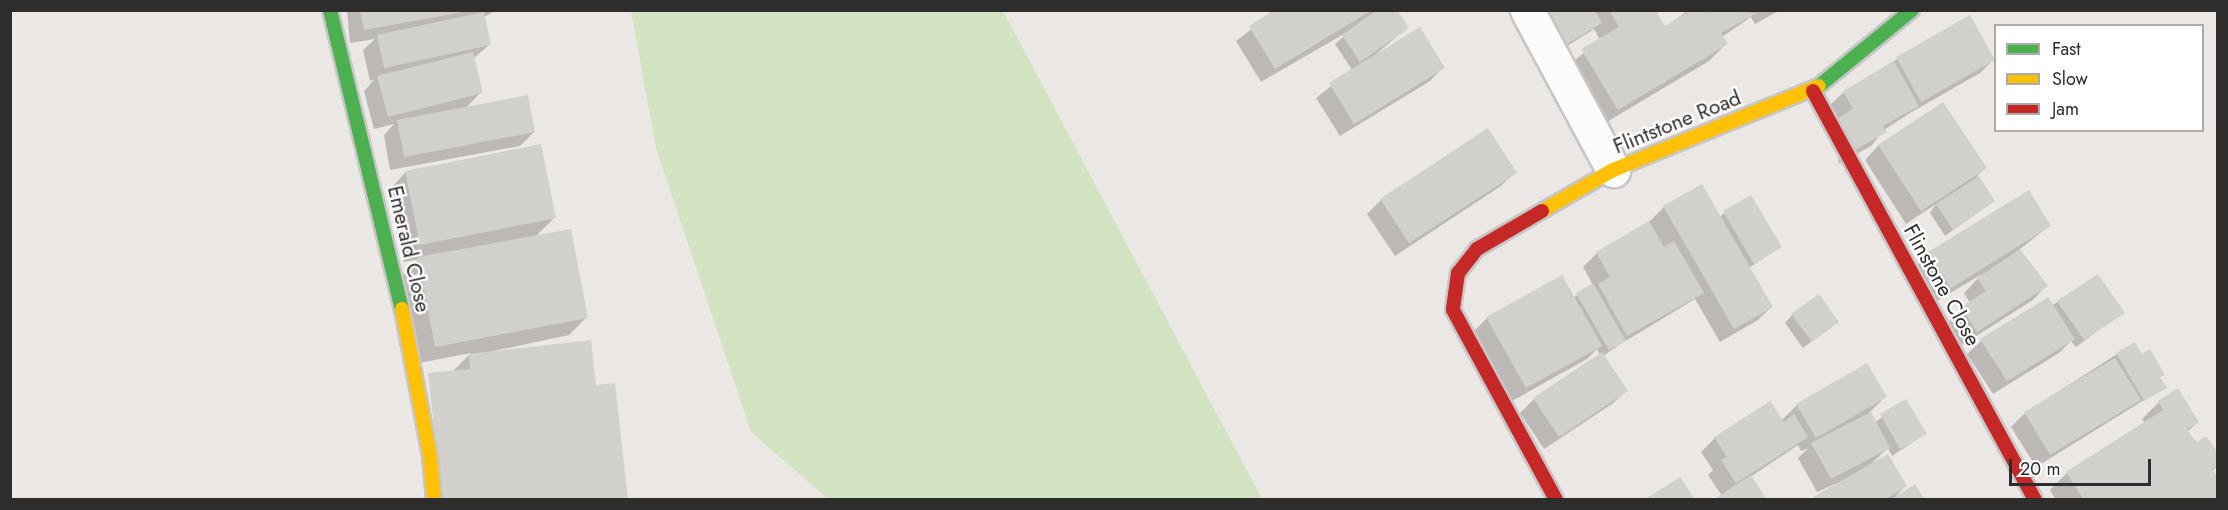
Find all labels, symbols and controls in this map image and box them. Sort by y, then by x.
legend [1994,24,2204,132]
text: Fast [2052,36,2081,62]
text: Slow [2052,66,2088,92]
street label: Flintstone Road [1610,85,1744,159]
text: Jam [2052,96,2079,122]
street label: Emerald Close [382,183,436,315]
street label: Flinstone Close [1898,220,1986,350]
scale bar [2012,447,2154,485]
text: 20 m [2020,456,2060,482]

